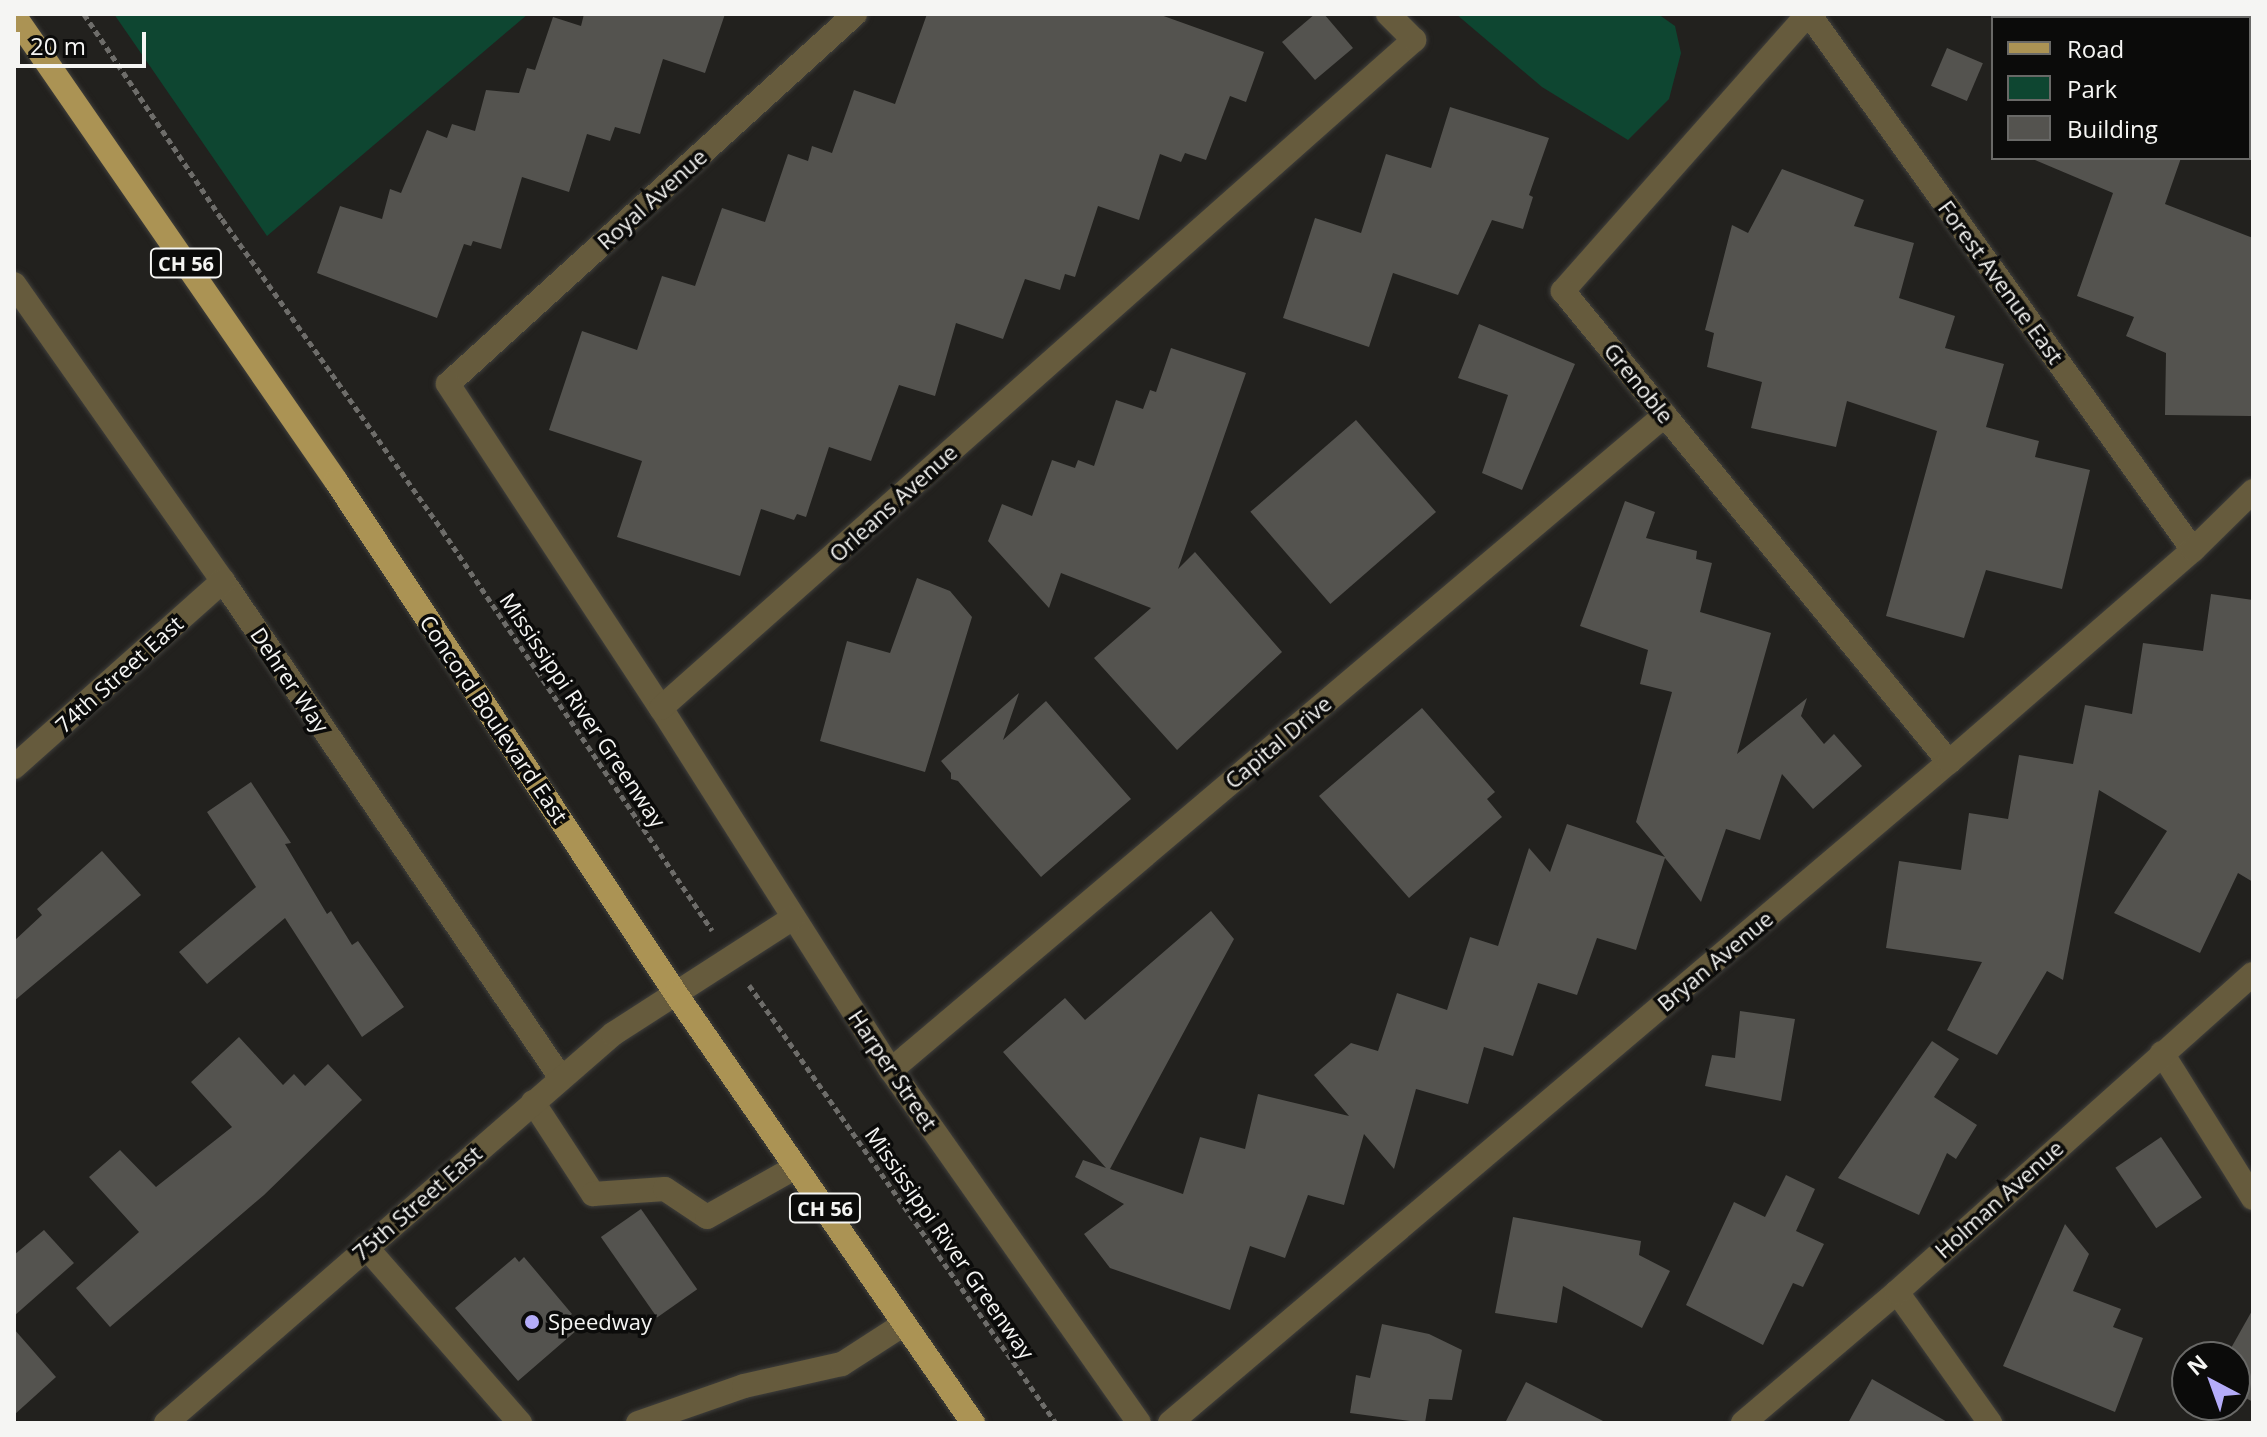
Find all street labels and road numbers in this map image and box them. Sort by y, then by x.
street label: Royal Avenue [592,143,712,255]
street label: Forest Avenue East [1933,195,2069,369]
road number: CH 56 [148,247,224,279]
street label: Grenoble [1599,338,1679,428]
street label: Orleans Avenue [824,439,962,567]
street label: Mississippi River Greenway [495,588,671,832]
street label: 74th Street East [50,610,188,738]
street label: Concord Boulevard East [414,610,574,828]
street label: Dehrer Way [245,622,335,738]
street label: Capital Drive [1220,690,1336,794]
street label: Bryan Avenue [1652,905,1778,1017]
street label: Harper Street [843,1005,943,1135]
street label: Mississippi River Greenway [860,1122,1040,1364]
street label: Holman Avenue [1929,1135,2069,1263]
street label: 75th Street East [347,1140,487,1266]
road number: CH 56 [787,1192,863,1224]

